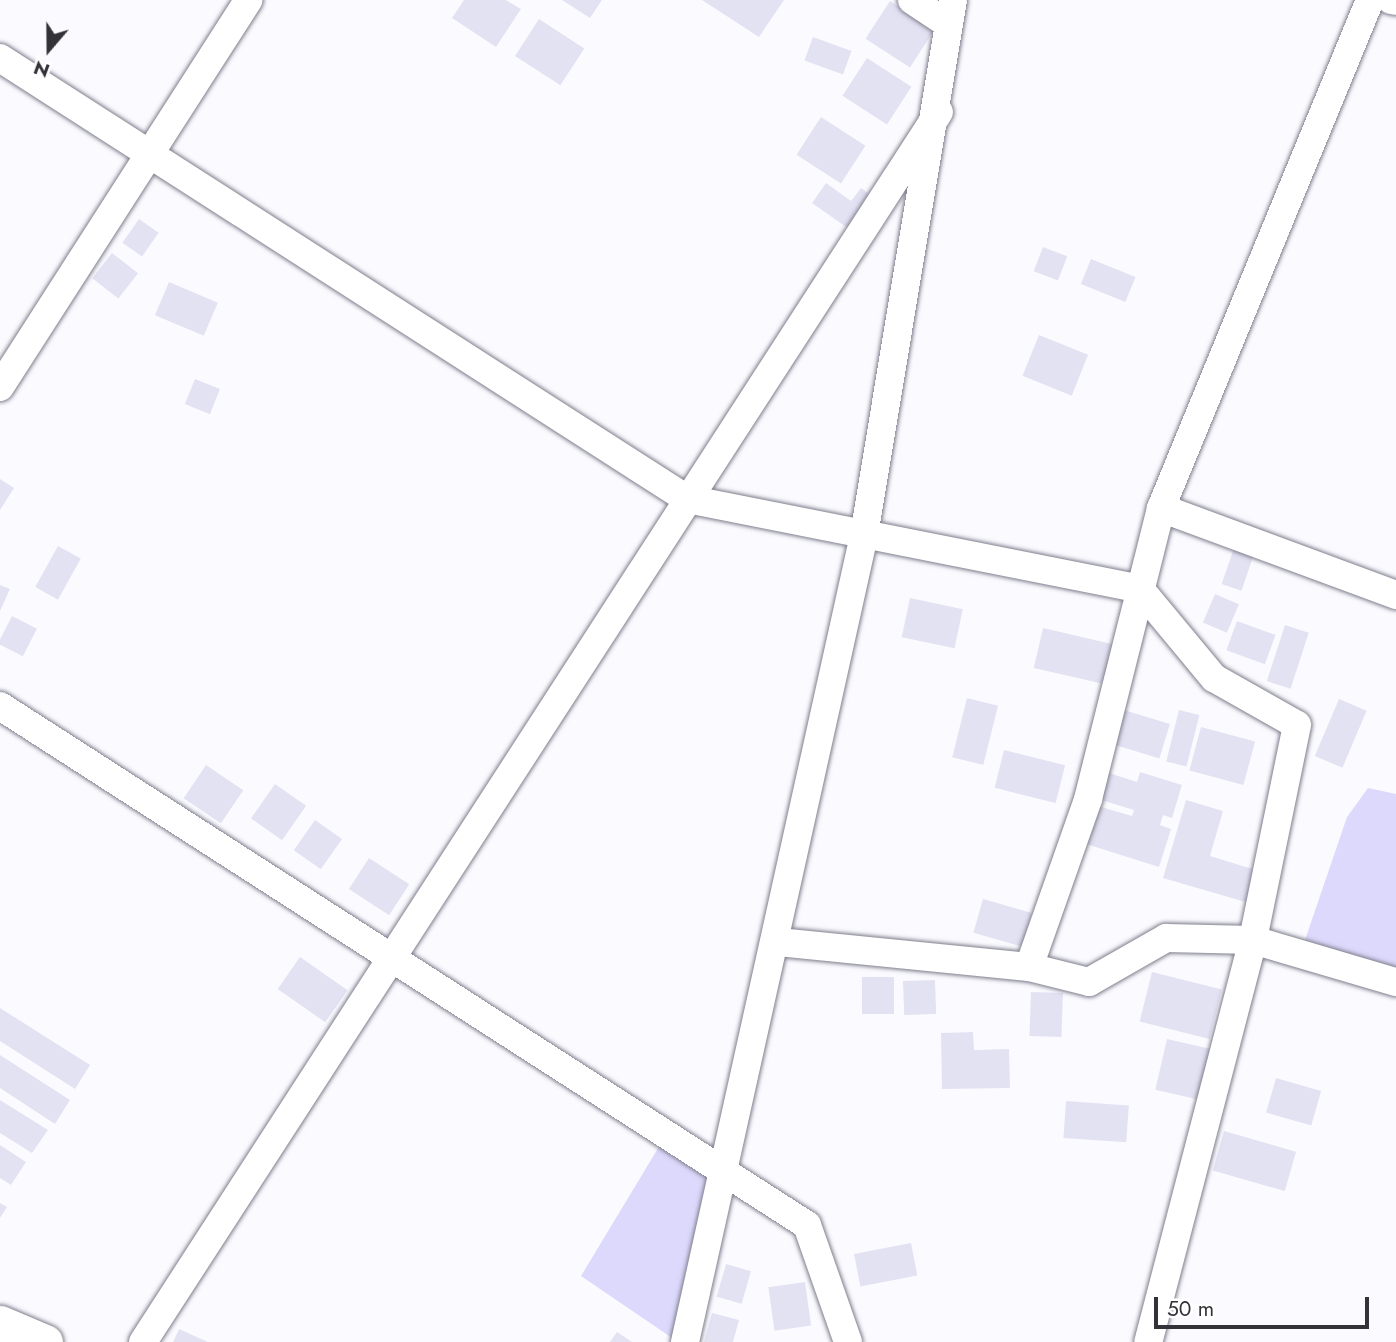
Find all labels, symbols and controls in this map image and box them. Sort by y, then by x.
north arrow [14,14,84,84]
text: N [30,54,53,84]
scale bar [1158,1282,1373,1326]
text: 50 m [1167,1294,1214,1324]

